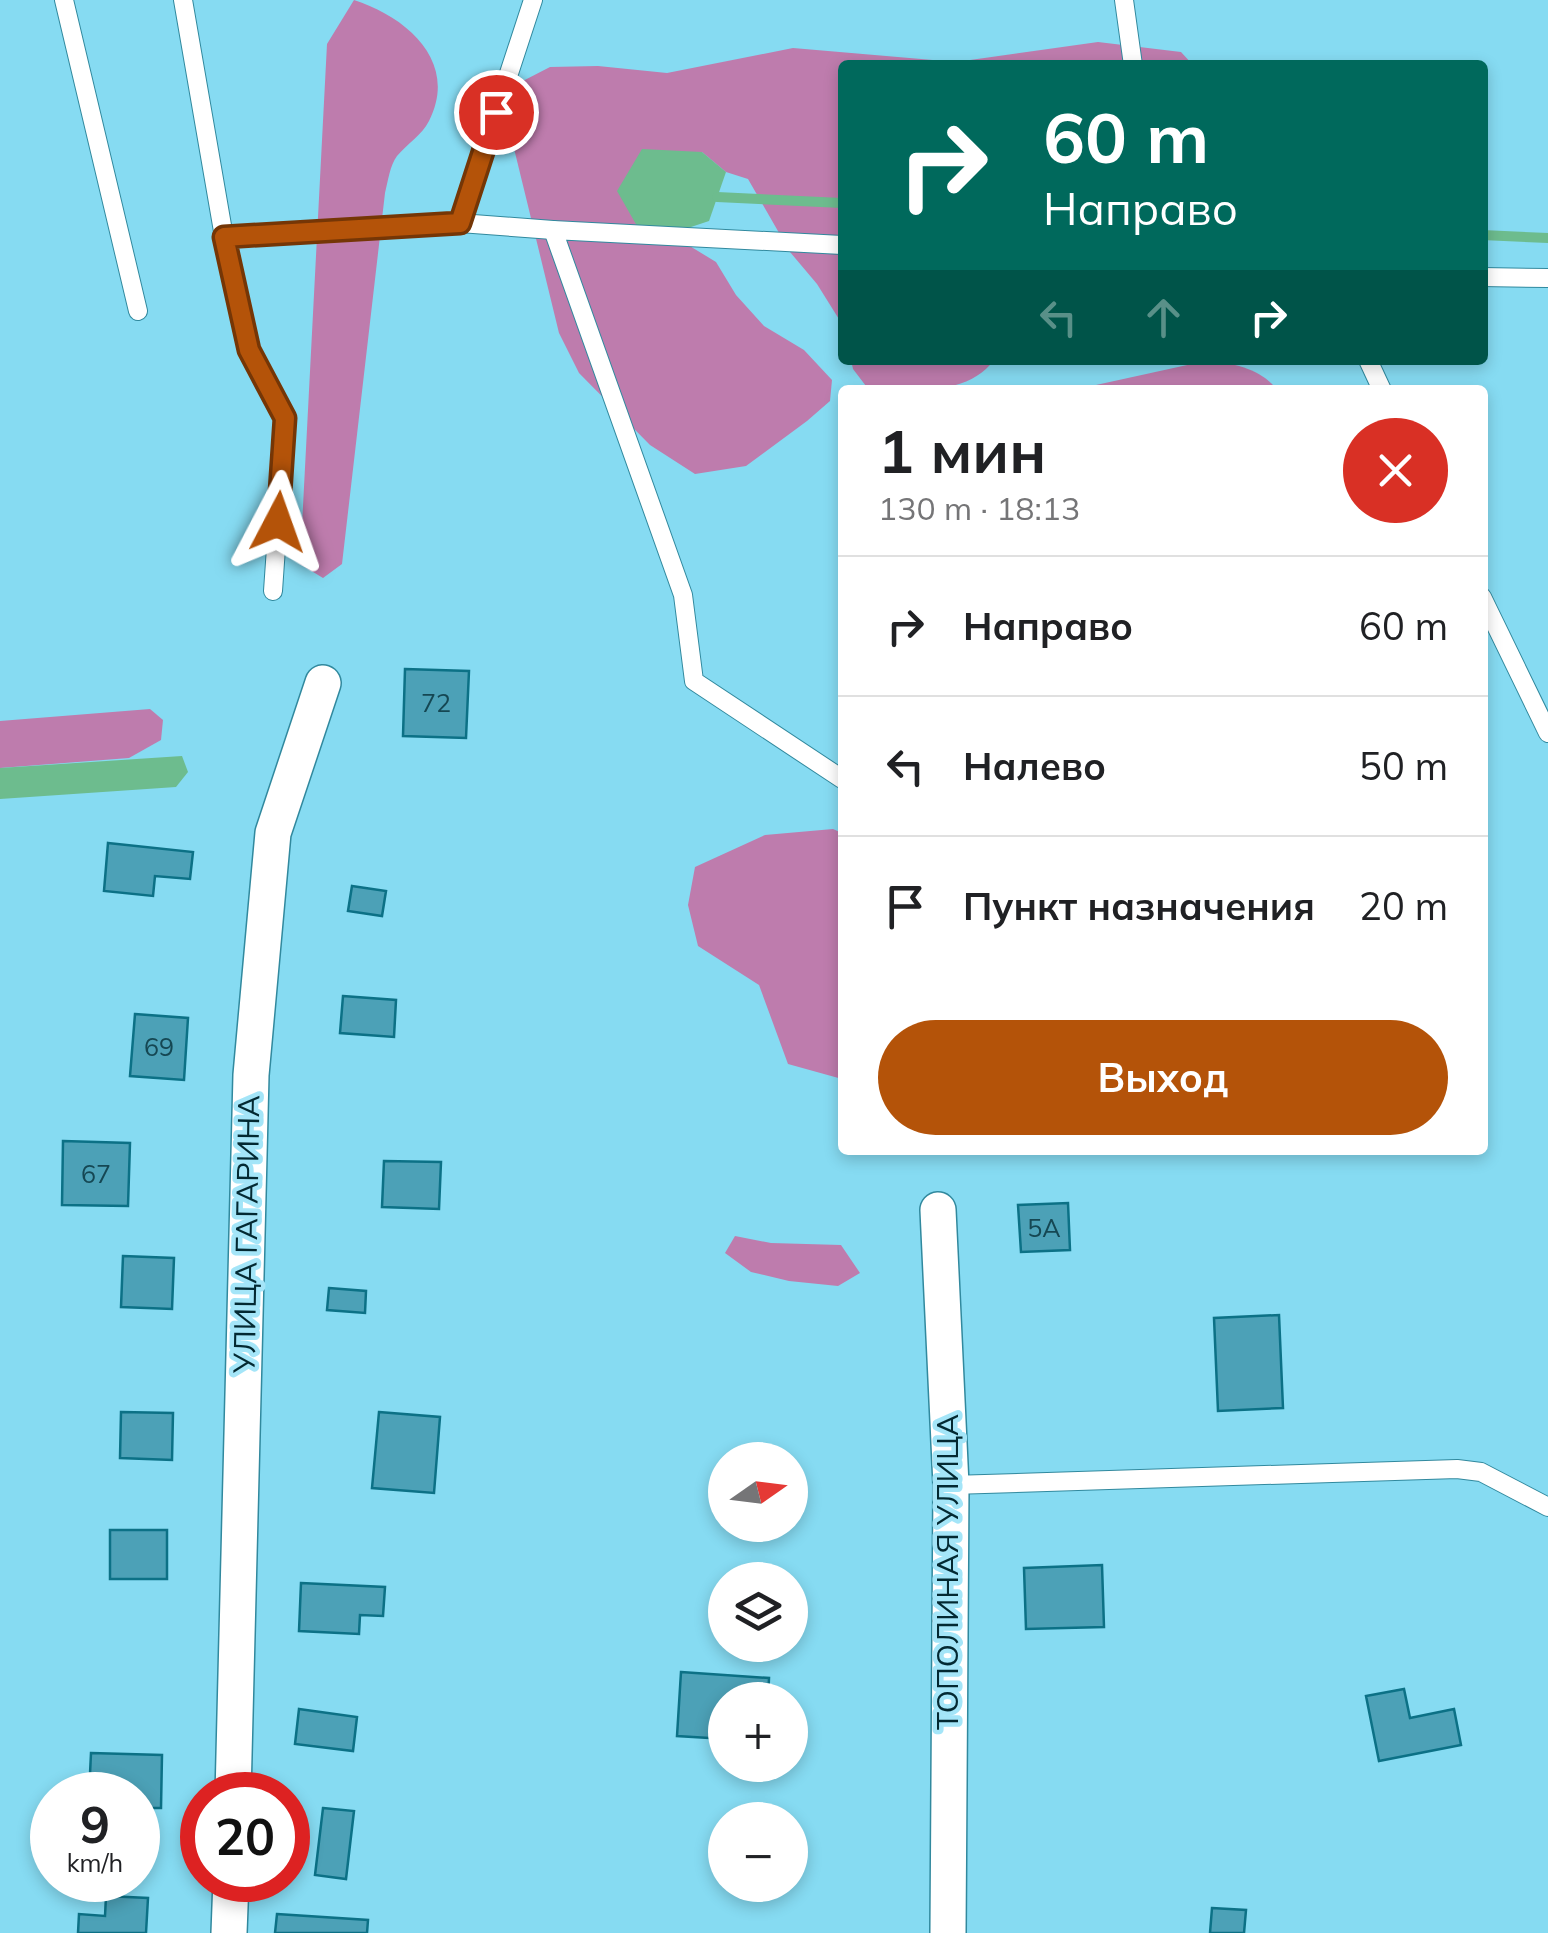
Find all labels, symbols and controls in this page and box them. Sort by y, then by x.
pin [454,70,539,155]
icon: arrive [469,85,524,140]
text: 60 m [1043,93,1209,181]
icon: right [878,100,1008,230]
text: Направо [1043,180,1238,236]
icon: left [1031,290,1086,345]
icon: ahead [1136,290,1191,345]
icon: right [1241,290,1296,345]
text: 1 мин [878,413,1046,488]
button: close [1343,418,1448,523]
position arrow [226,470,330,574]
text: 130 m · 18:13 [878,488,1080,528]
icon: right [878,599,933,654]
text: Направо [963,602,1133,650]
text: 60 m [1359,602,1448,650]
house number: 72 [421,687,451,718]
icon: left [878,739,933,794]
text: Налево [963,742,1106,790]
text: 50 m [1359,742,1448,790]
icon: arrive [878,879,933,934]
text: Пункт назначения [963,882,1315,930]
text: 20 m [1359,882,1448,930]
button: Выход [878,1020,1448,1135]
house number: 69 [144,1031,174,1062]
street label: УЛИЦА ГАГАРИНА [225,1095,267,1374]
house number: 67 [81,1158,111,1189]
house number: 5А [1027,1212,1061,1243]
street label: ТОПОЛИНАЯ УЛИЦА [928,1414,966,1730]
north arrow [708,1442,808,1542]
map controls [708,1442,808,1902]
button: layers [708,1562,808,1662]
button: + [708,1682,808,1782]
speed limit sign: 20 [180,1772,310,1902]
text: 9 [80,1793,110,1856]
button: − [708,1802,808,1902]
text: km/h [67,1847,123,1878]

